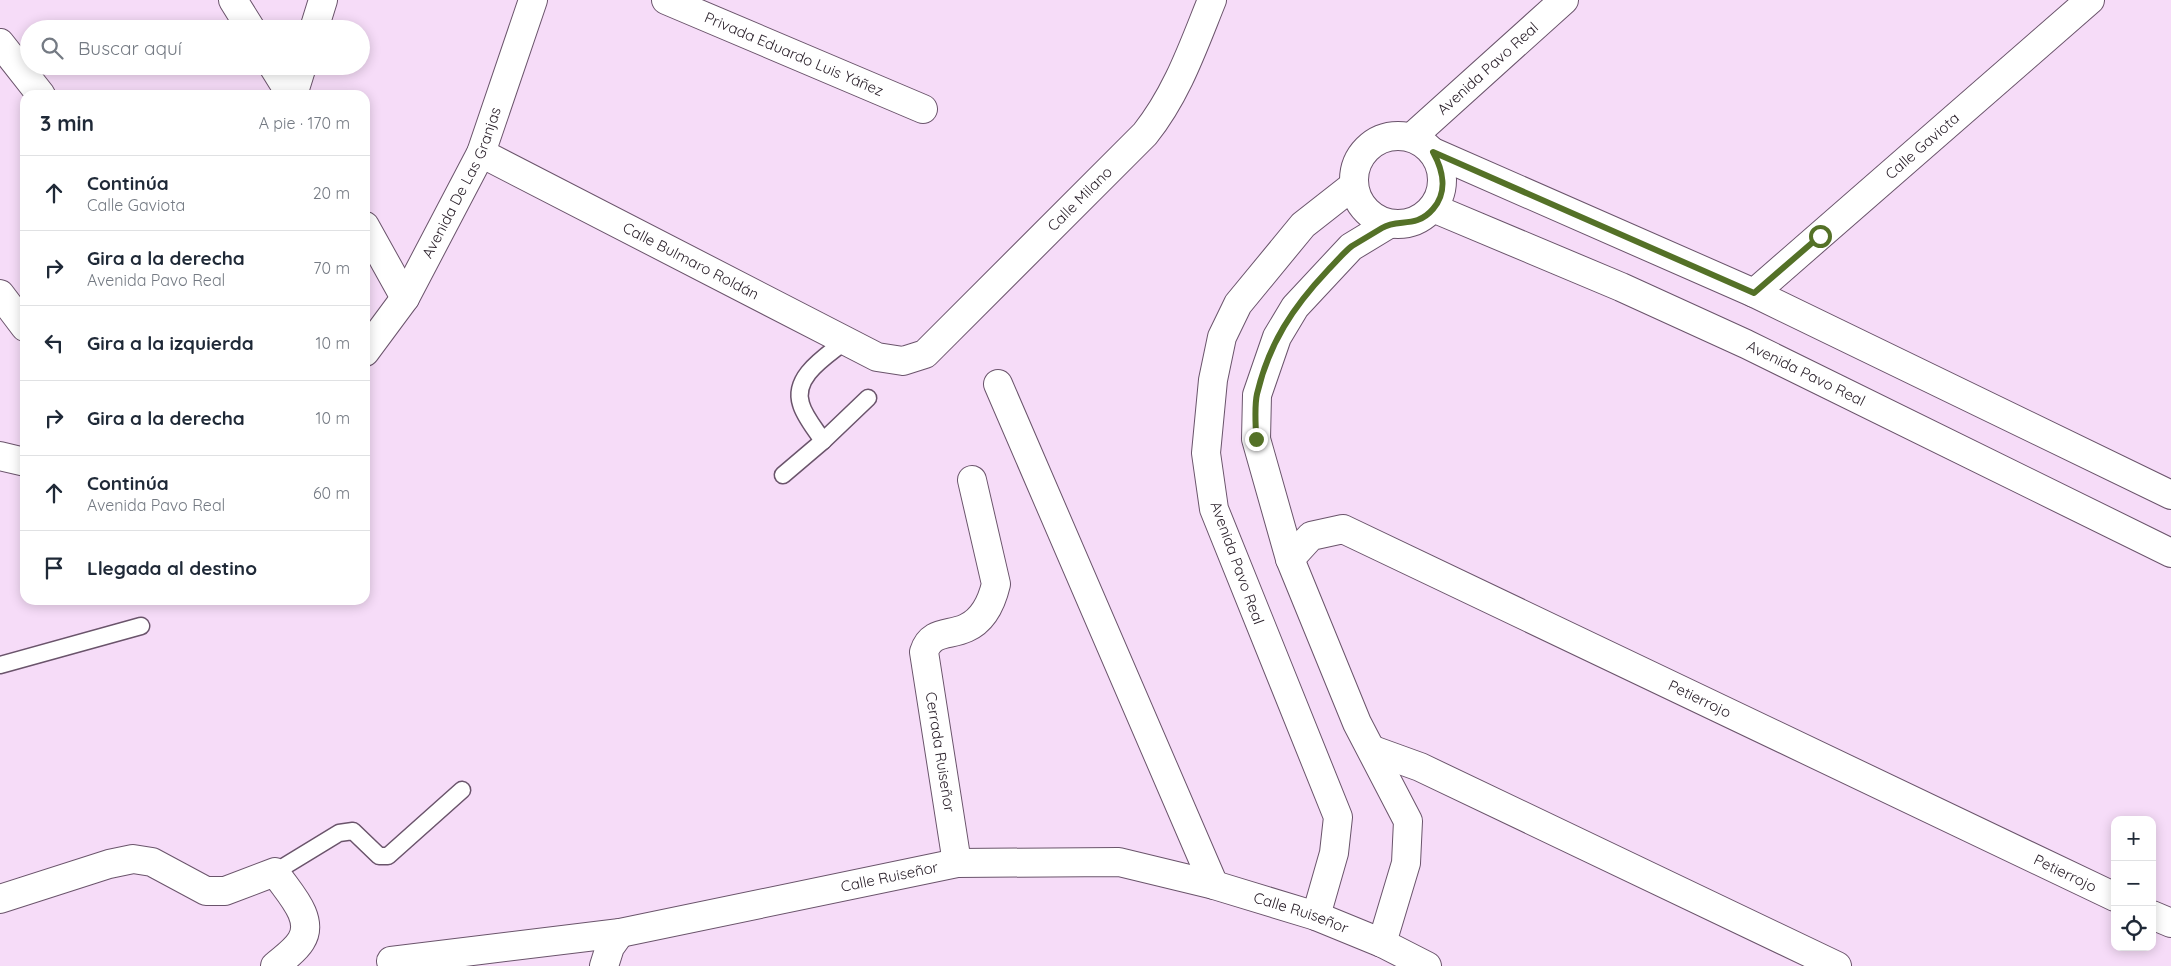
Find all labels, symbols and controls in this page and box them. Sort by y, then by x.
street label: Privada Eduardo Luis Yáñez [702,7,887,100]
street label: Avenida Pavo Real [1433,18,1542,119]
search box [20,20,370,75]
icon: search [38,34,66,62]
text: Buscar aquí [78,36,182,60]
street label: Avenida De Las Granjas [417,104,505,261]
street label: Calle Gaviota [1881,108,1963,183]
text: 3 min [40,110,94,136]
text: A pie · 170 m [259,113,350,133]
street label: Calle Milano [1043,162,1116,235]
text: Continúa [87,171,169,195]
icon: ahead [40,179,68,207]
text: 20 m [313,183,350,203]
text: Calle Gaviota [87,195,185,215]
street label: Calle Bulmaro Roldán [620,218,762,304]
route start [1809,225,1832,248]
text: Gira a la derecha [87,246,245,270]
icon: right [40,254,68,282]
text: 70 m [313,258,350,278]
text: Avenida Pavo Real [87,270,225,290]
icon: left [40,329,68,357]
text: Gira a la izquierda [87,331,254,355]
text: 10 m [316,333,350,353]
street label: Avenida Pavo Real [1744,336,1868,410]
icon: right [40,404,68,432]
text: Gira a la derecha [87,406,245,430]
text: 10 m [316,408,350,428]
route end [1245,428,1268,451]
text: Continúa [87,471,169,495]
icon: ahead [40,479,68,507]
text: 60 m [313,483,350,503]
text: Avenida Pavo Real [87,495,225,515]
street label: Avenida Pavo Real [1206,499,1269,627]
icon: arrive [40,554,68,582]
text: Llegada al destino [87,556,257,580]
street label: Petierrojo [1665,675,1734,722]
street label: Cerrada Ruiseñor [922,690,959,814]
map controls [2111,816,2156,951]
button: + [2111,816,2156,861]
street label: Petierrojo [2031,850,2100,896]
street label: Calle Ruiseñor [839,857,940,896]
button: − [2111,861,2156,906]
street label: Calle Ruiseñor [1251,888,1352,937]
button: locate [2111,906,2156,951]

